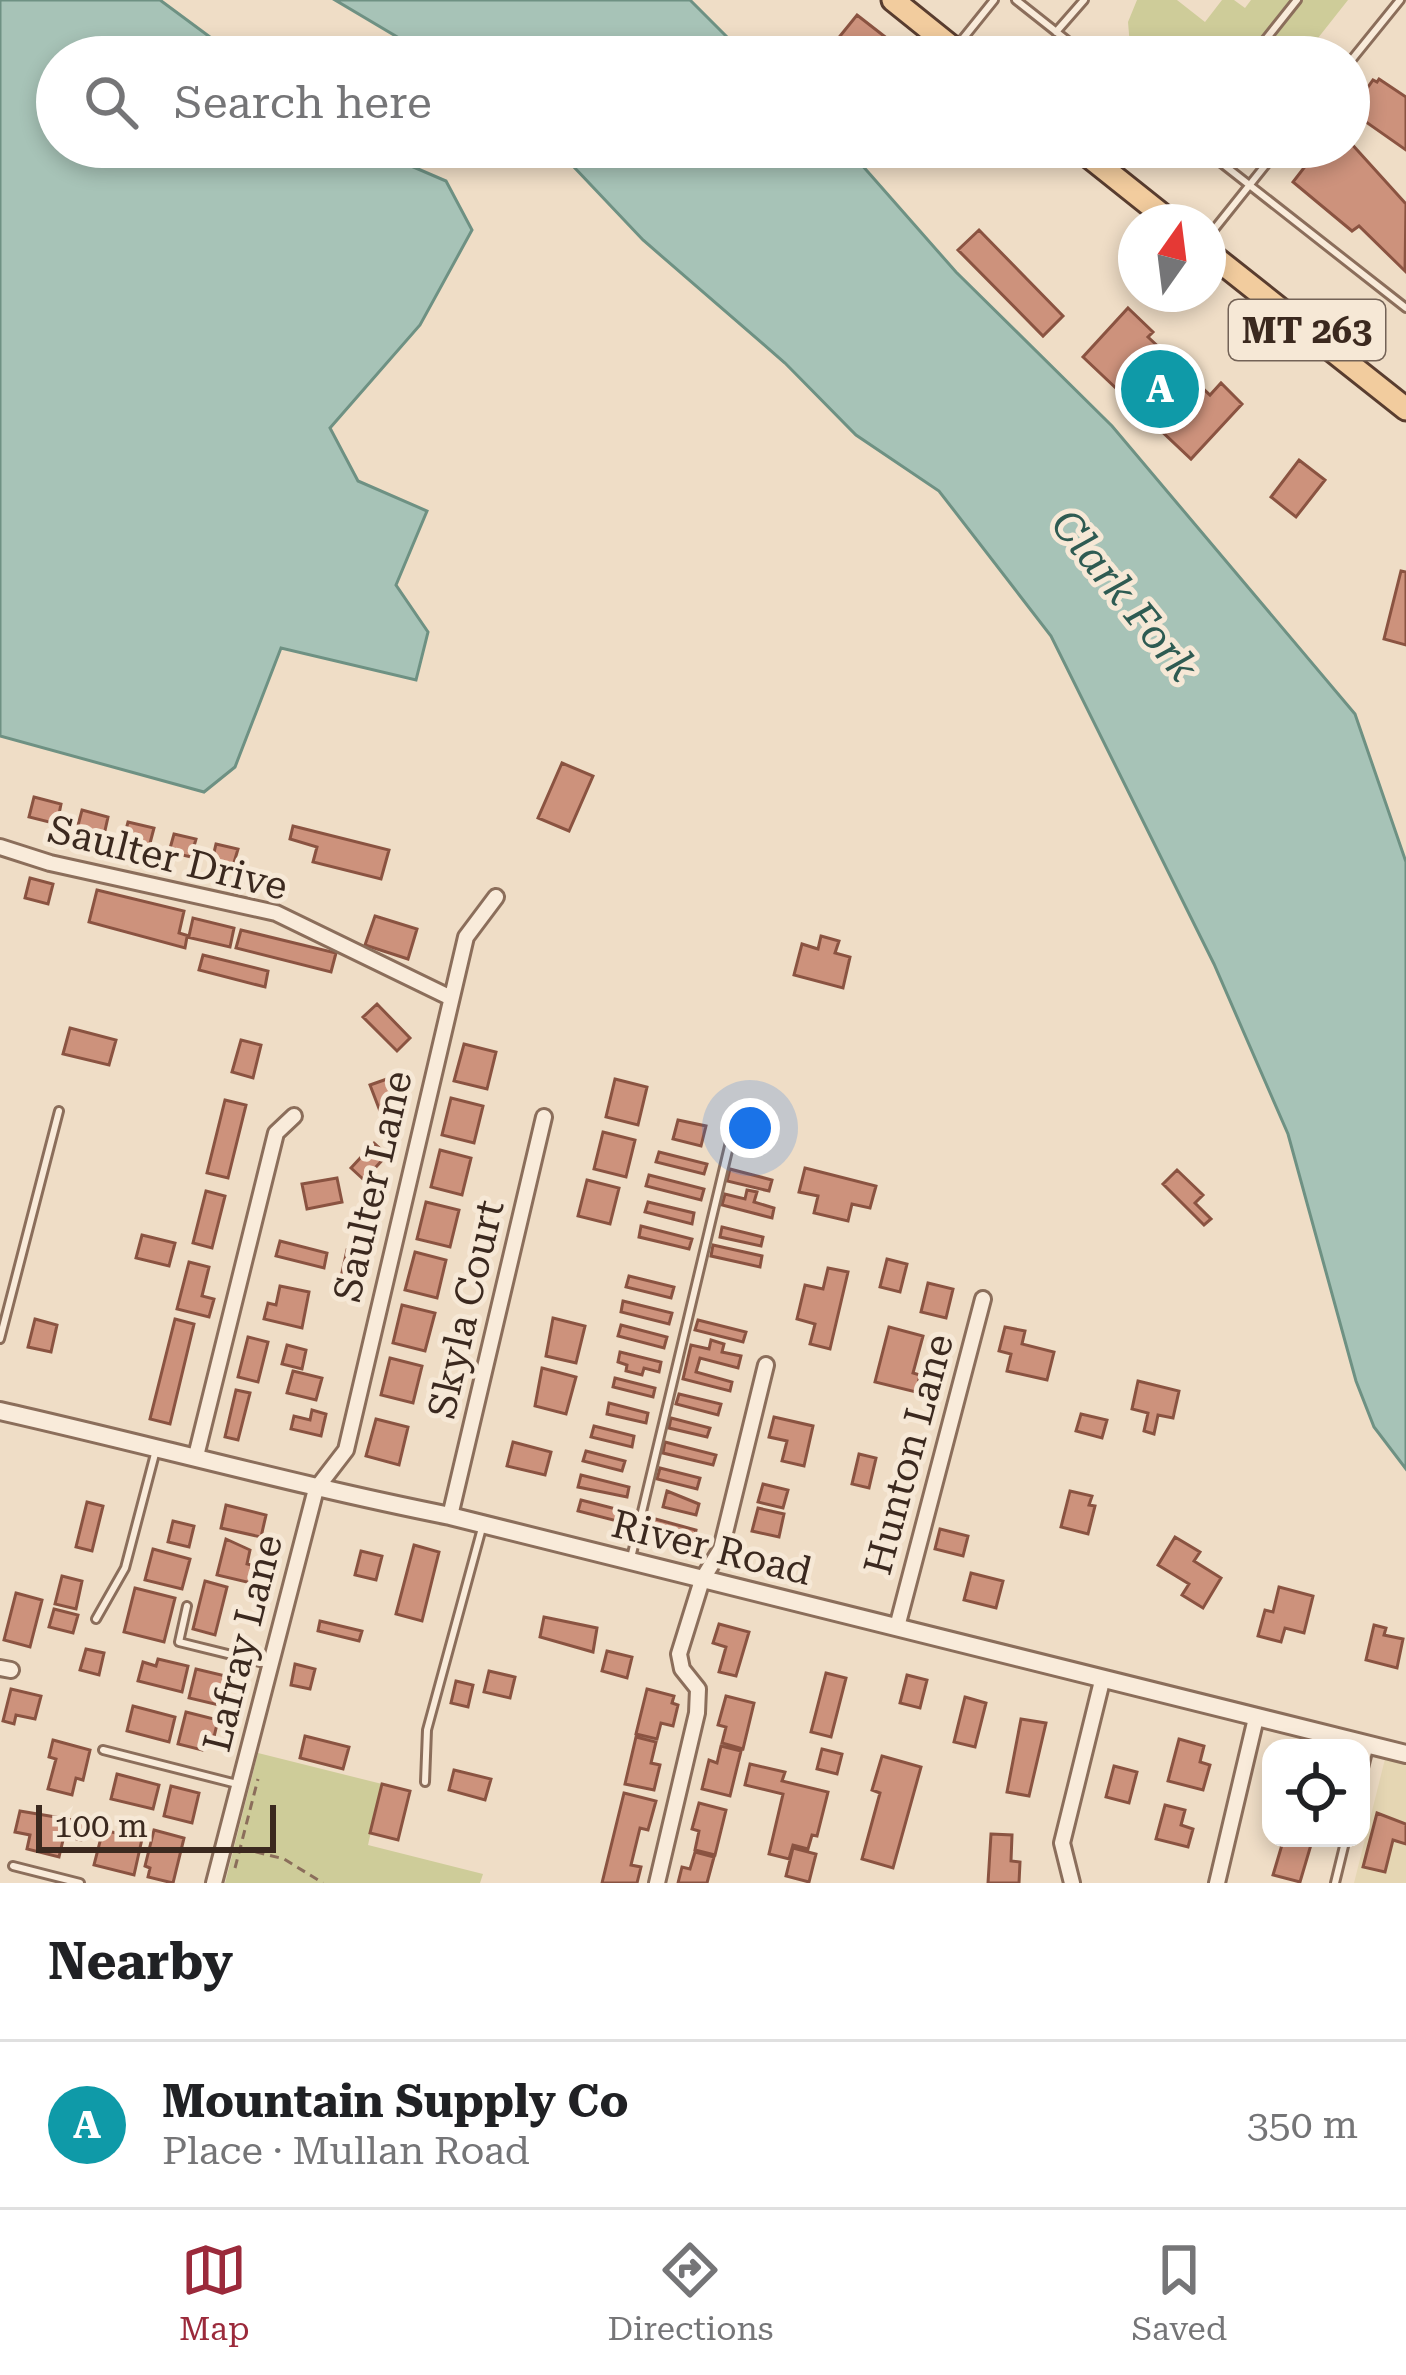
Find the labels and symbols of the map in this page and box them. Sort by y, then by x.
north arrow [1118,204,1226,312]
road number: MT 263 [1229,300,1385,360]
pin: A [1121,344,1199,434]
water label: Clark Fork [1041,500,1208,691]
street label: Saulter Drive [43,806,292,910]
street label: Saulter Lane [324,1066,422,1306]
your location [720,1098,780,1158]
street label: Skyla Court [419,1196,513,1423]
street label: Hunton Lane [855,1329,963,1580]
street label: River Road [607,1501,817,1595]
street label: Lafray Lane [194,1530,292,1756]
scale bar [36,1799,276,1852]

